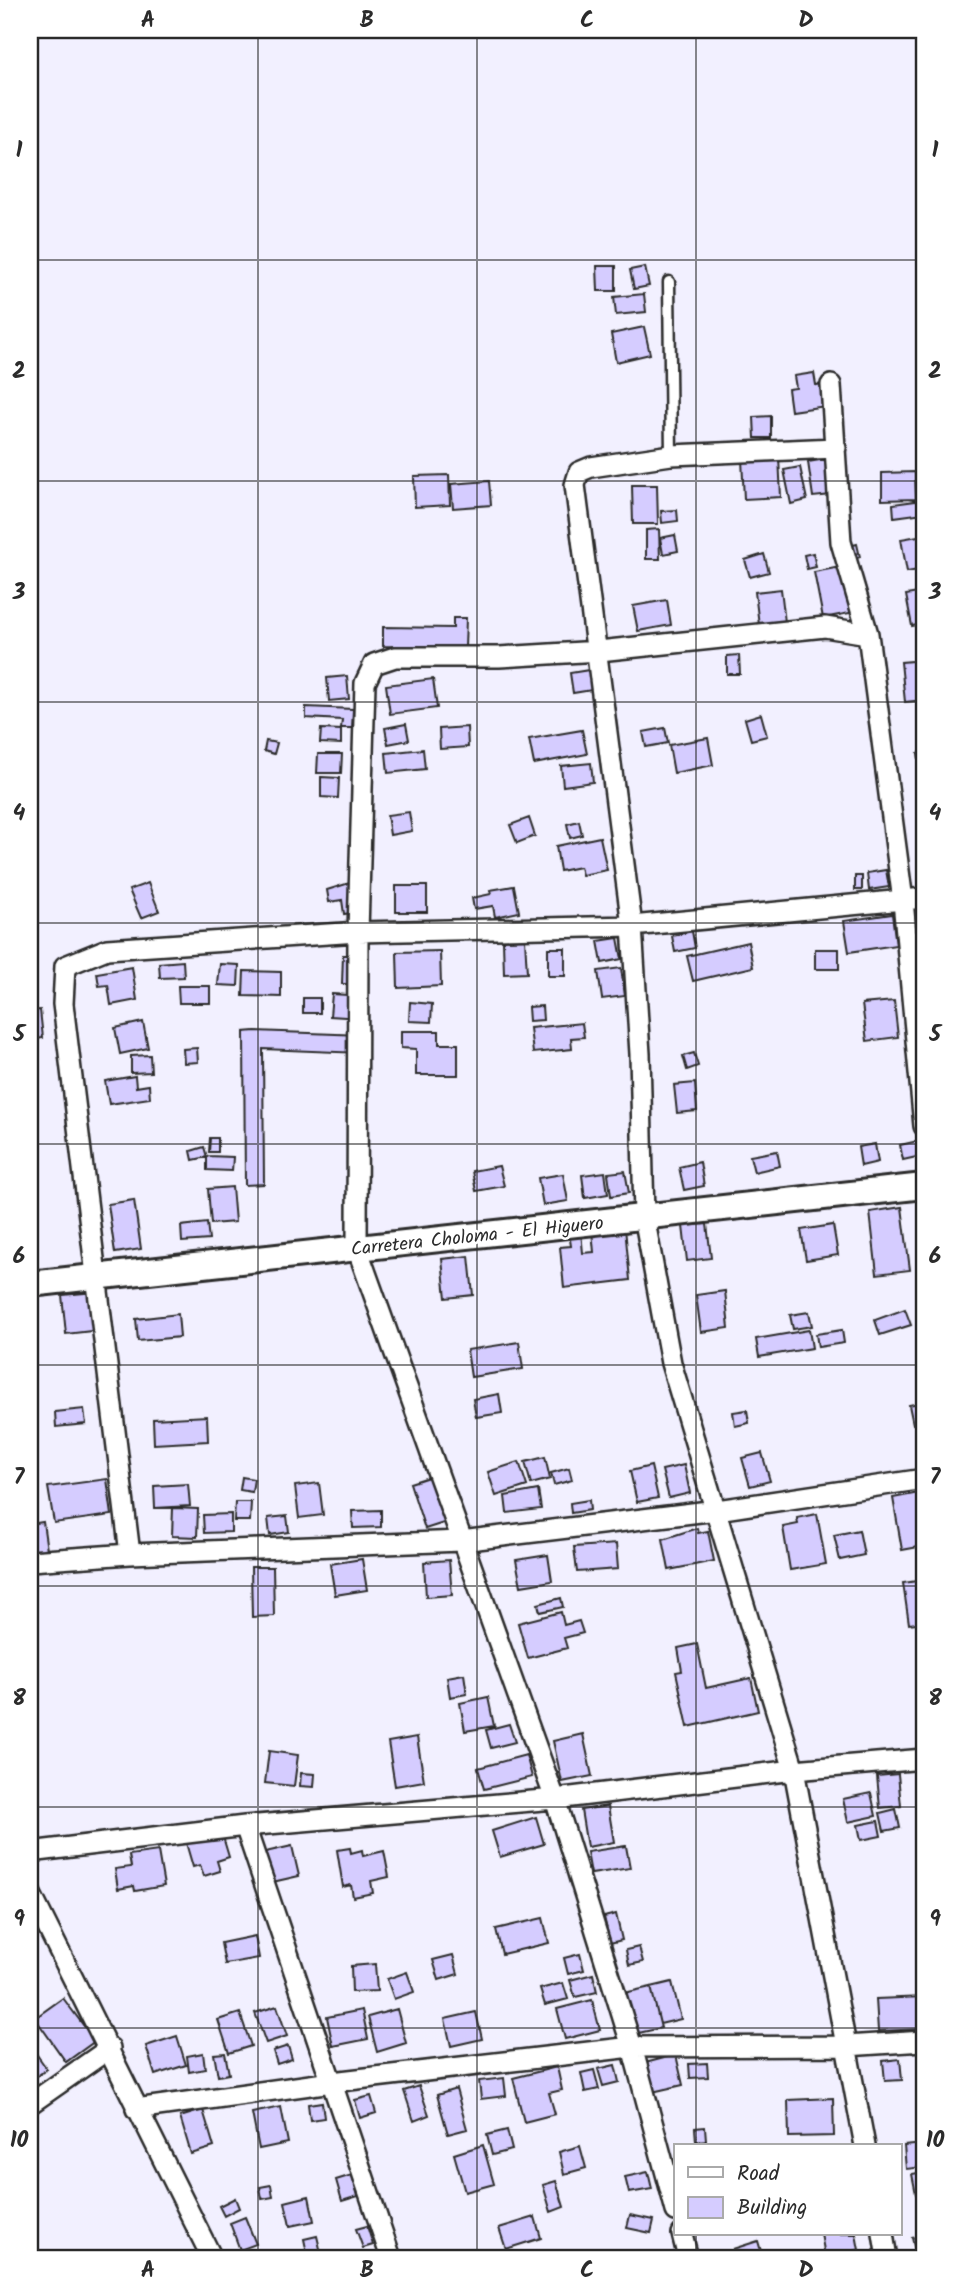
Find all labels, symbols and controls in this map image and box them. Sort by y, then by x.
text: A [141,3,155,39]
text: B [360,3,374,39]
text: C [580,3,594,39]
text: D [798,3,814,39]
text: 1 [16,133,23,169]
text: 1 [932,133,939,169]
text: 2 [12,354,26,390]
text: 2 [928,354,942,390]
text: 3 [12,575,26,611]
text: 3 [928,575,942,611]
text: 4 [13,796,26,832]
text: 4 [929,796,942,832]
text: 5 [12,1017,27,1053]
text: 5 [928,1017,943,1053]
street label: Carretera Choloma - El Higuero [349,1209,605,1265]
text: 6 [13,1239,25,1275]
text: 6 [929,1239,941,1275]
text: 7 [14,1460,26,1496]
text: 7 [930,1460,942,1496]
text: 8 [12,1681,26,1717]
text: 8 [928,1681,942,1717]
text: 9 [13,1902,25,1938]
text: 9 [929,1902,941,1938]
text: 10 [10,2123,29,2159]
text: 10 [926,2123,945,2159]
legend [674,2144,902,2236]
text: Road [737,2158,780,2191]
text: Building [737,2192,807,2225]
text: A [141,2253,155,2288]
text: B [360,2253,374,2288]
text: C [580,2253,594,2288]
text: D [798,2253,814,2288]

